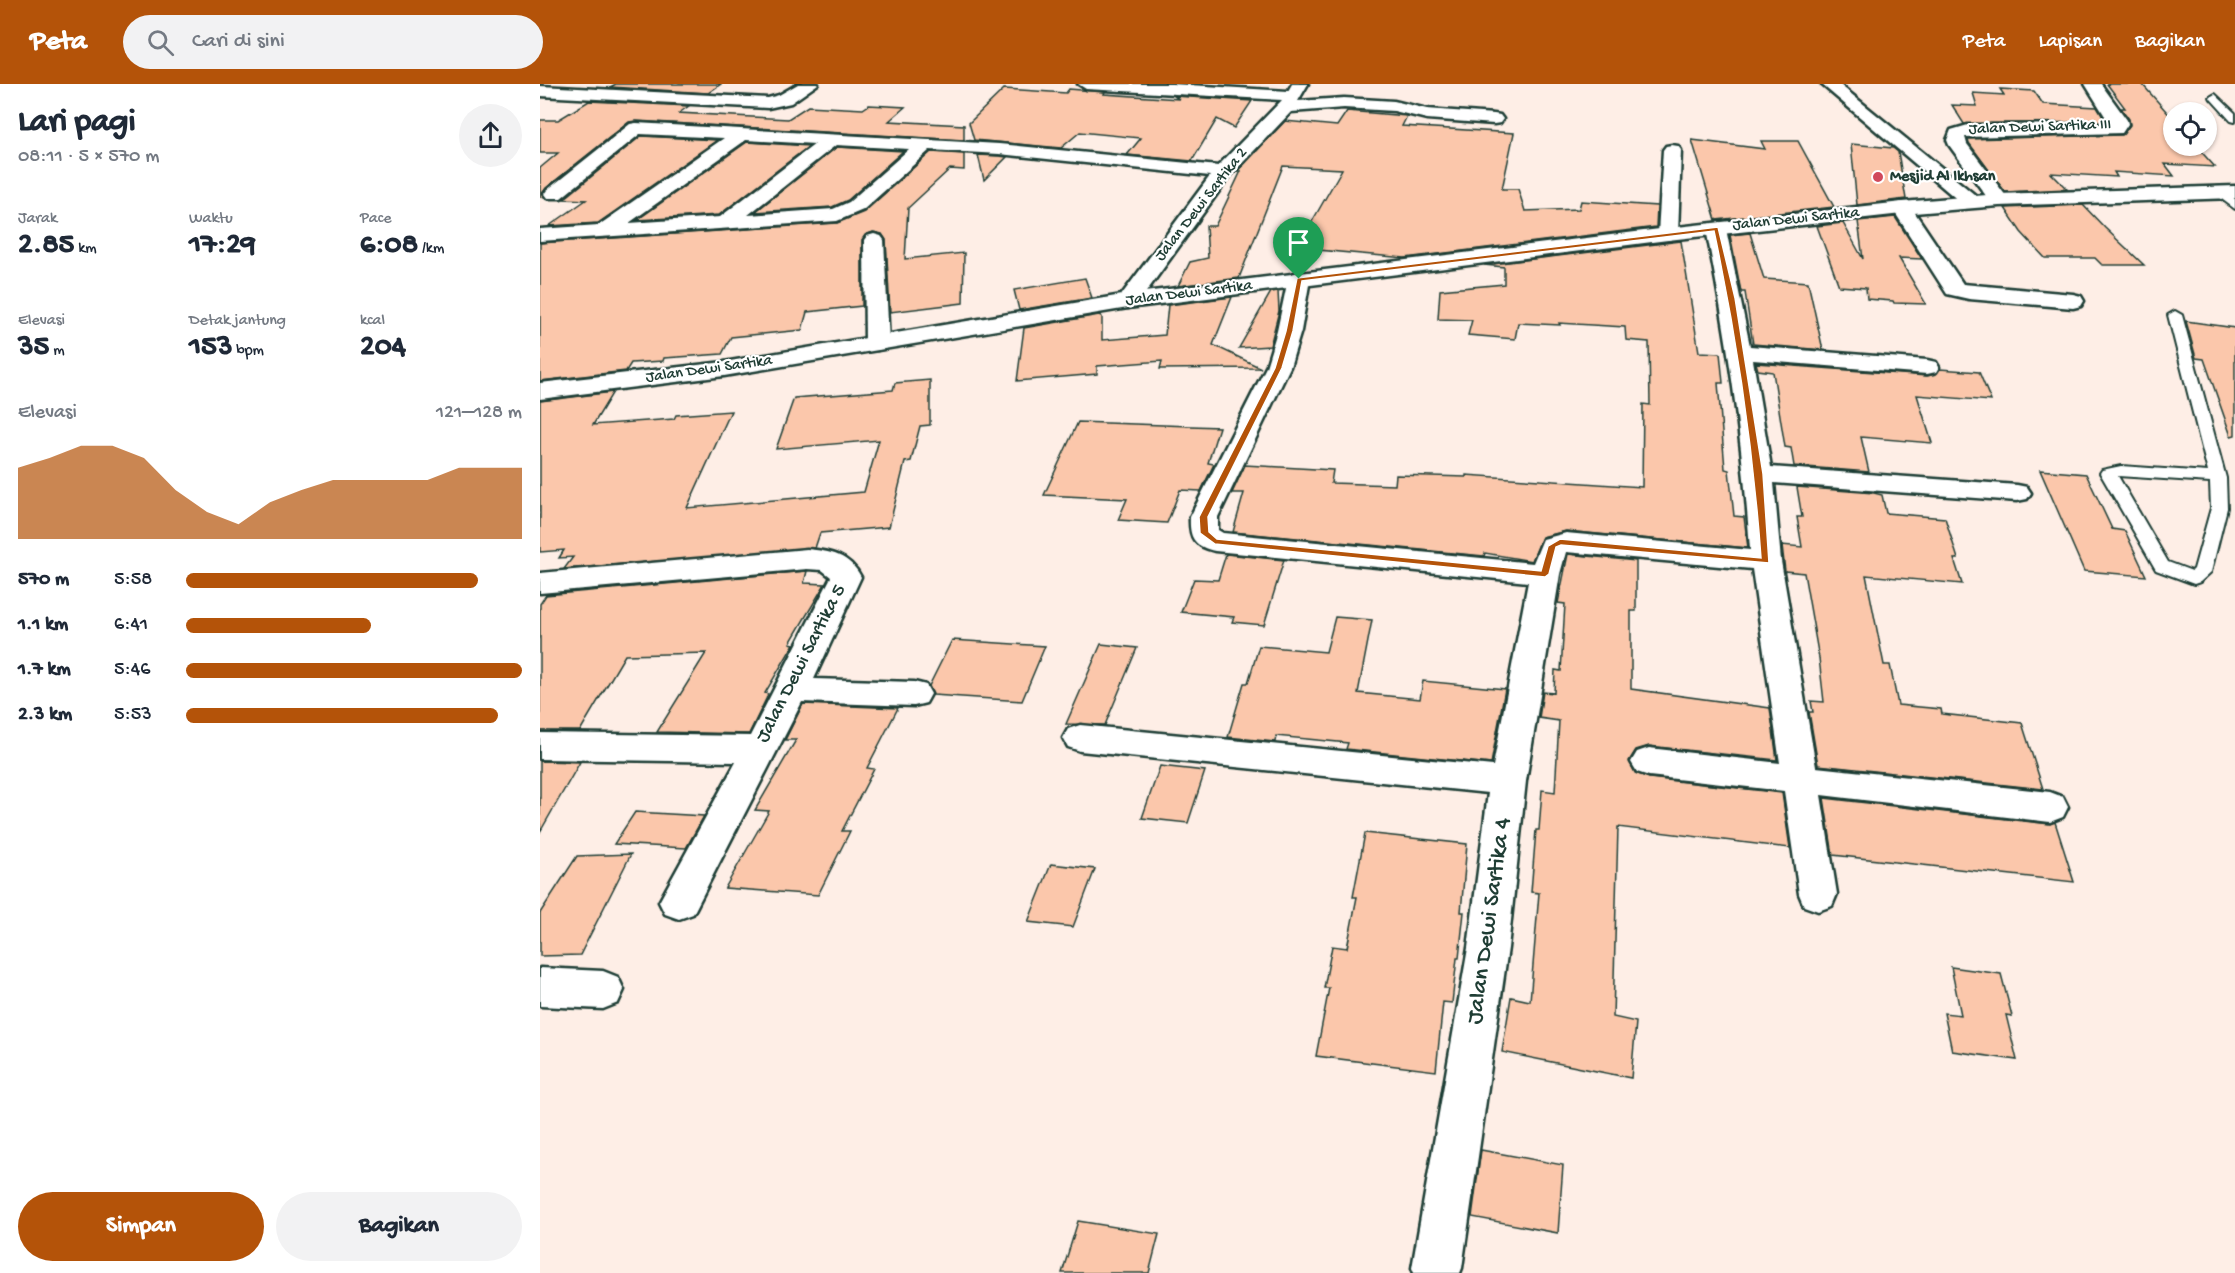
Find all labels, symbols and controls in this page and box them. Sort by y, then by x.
search box [123,15,543,69]
text: Peta [30,26,87,59]
icon: search [144,26,177,59]
text: Cari di sini [192,29,285,55]
text: Peta [1963,30,2006,55]
text: Lapisan [2039,30,2102,55]
text: Bagikan [2135,30,2205,55]
map controls [2163,102,2217,156]
button: locate [2163,102,2217,156]
text: Lari pagi [18,104,136,142]
button: share [459,104,522,167]
street label: Jalan Dewi Sartika III [1968,116,2112,140]
street label: Jalan Dewi Sartika 2 [1152,144,1252,266]
text: 08:11 · 5 × 570 m [18,146,159,169]
place label: Mesjid Al Ikhsan [1890,168,1996,187]
marker: Mesjid Al Ikhsan [1871,170,1885,184]
street label: Jalan Dewi Sartika [1732,204,1861,236]
text: Jarak [18,210,57,229]
text: Waktu [189,210,233,229]
text: Pace [360,210,391,229]
pin [1273,217,1324,279]
icon: arrive [1282,226,1315,259]
text: 2.85 [18,229,74,264]
text: 17:29 [189,229,256,264]
text: 6:08 [360,229,418,264]
text: km [74,240,97,259]
text: /km [418,240,444,259]
street label: Jalan Dewi Sartika [1125,277,1255,311]
text: Elevasi [18,312,65,331]
text: Detak jantung [189,312,286,331]
text: kcal [360,312,385,331]
text: 35 [18,331,49,366]
text: 153 [189,331,232,366]
text: 204 [360,331,406,366]
text: m [49,342,65,361]
text: bpm [232,342,264,361]
street label: Jalan Dewi Sartika [645,352,775,388]
text: Elevasi [18,402,77,425]
text: 121–128 m [436,402,522,425]
text: 570 m [18,569,69,592]
text: 5:58 [114,569,152,592]
street label: Jalan Dewi Sartika 5 [752,581,852,747]
text: 1.1 km [18,614,68,637]
text: 6:41 [114,614,148,637]
text: 1.7 km [18,659,71,682]
text: 5:46 [114,659,150,682]
text: 2.3 km [18,704,72,727]
text: 5:53 [114,704,152,727]
street label: Jalan Dewi Sartika 4 [1461,815,1519,1026]
button: Simpan [18,1192,264,1261]
button: Bagikan [276,1192,522,1261]

